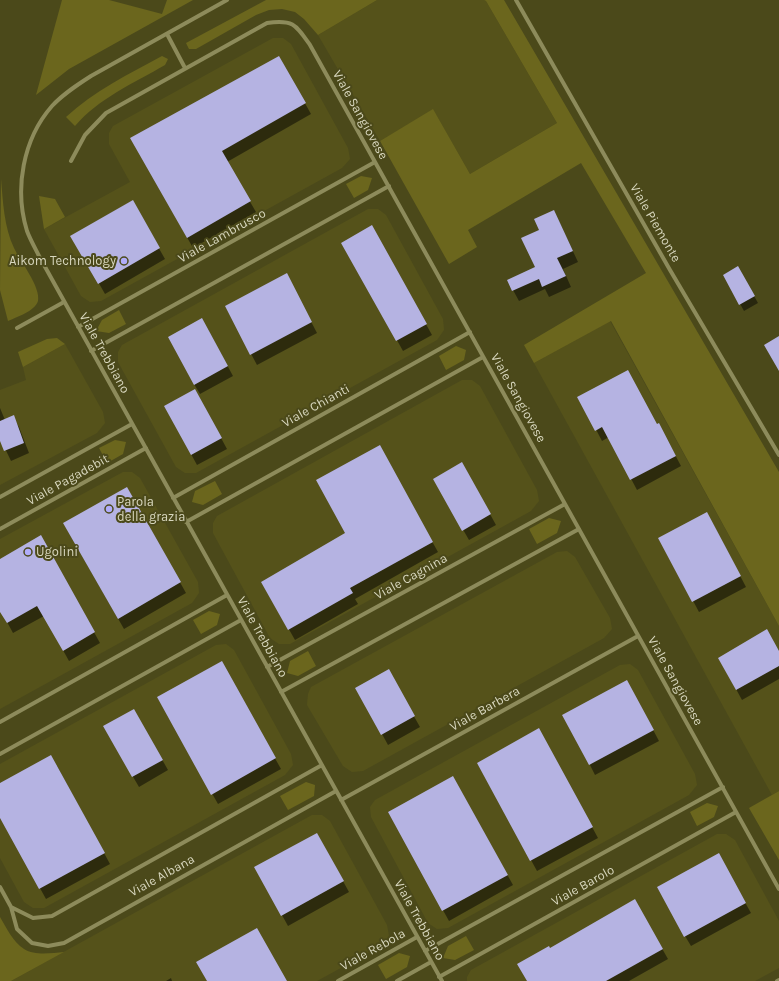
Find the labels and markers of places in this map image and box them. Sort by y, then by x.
place label: Aikom Technology [9,253,116,269]
marker: Aikom Technology [119,256,129,266]
place label: Parola della grazia [117,494,185,525]
marker: Parola della grazia [104,504,114,514]
place label: Ugolini [36,544,78,560]
marker: Ugolini [23,547,33,557]

